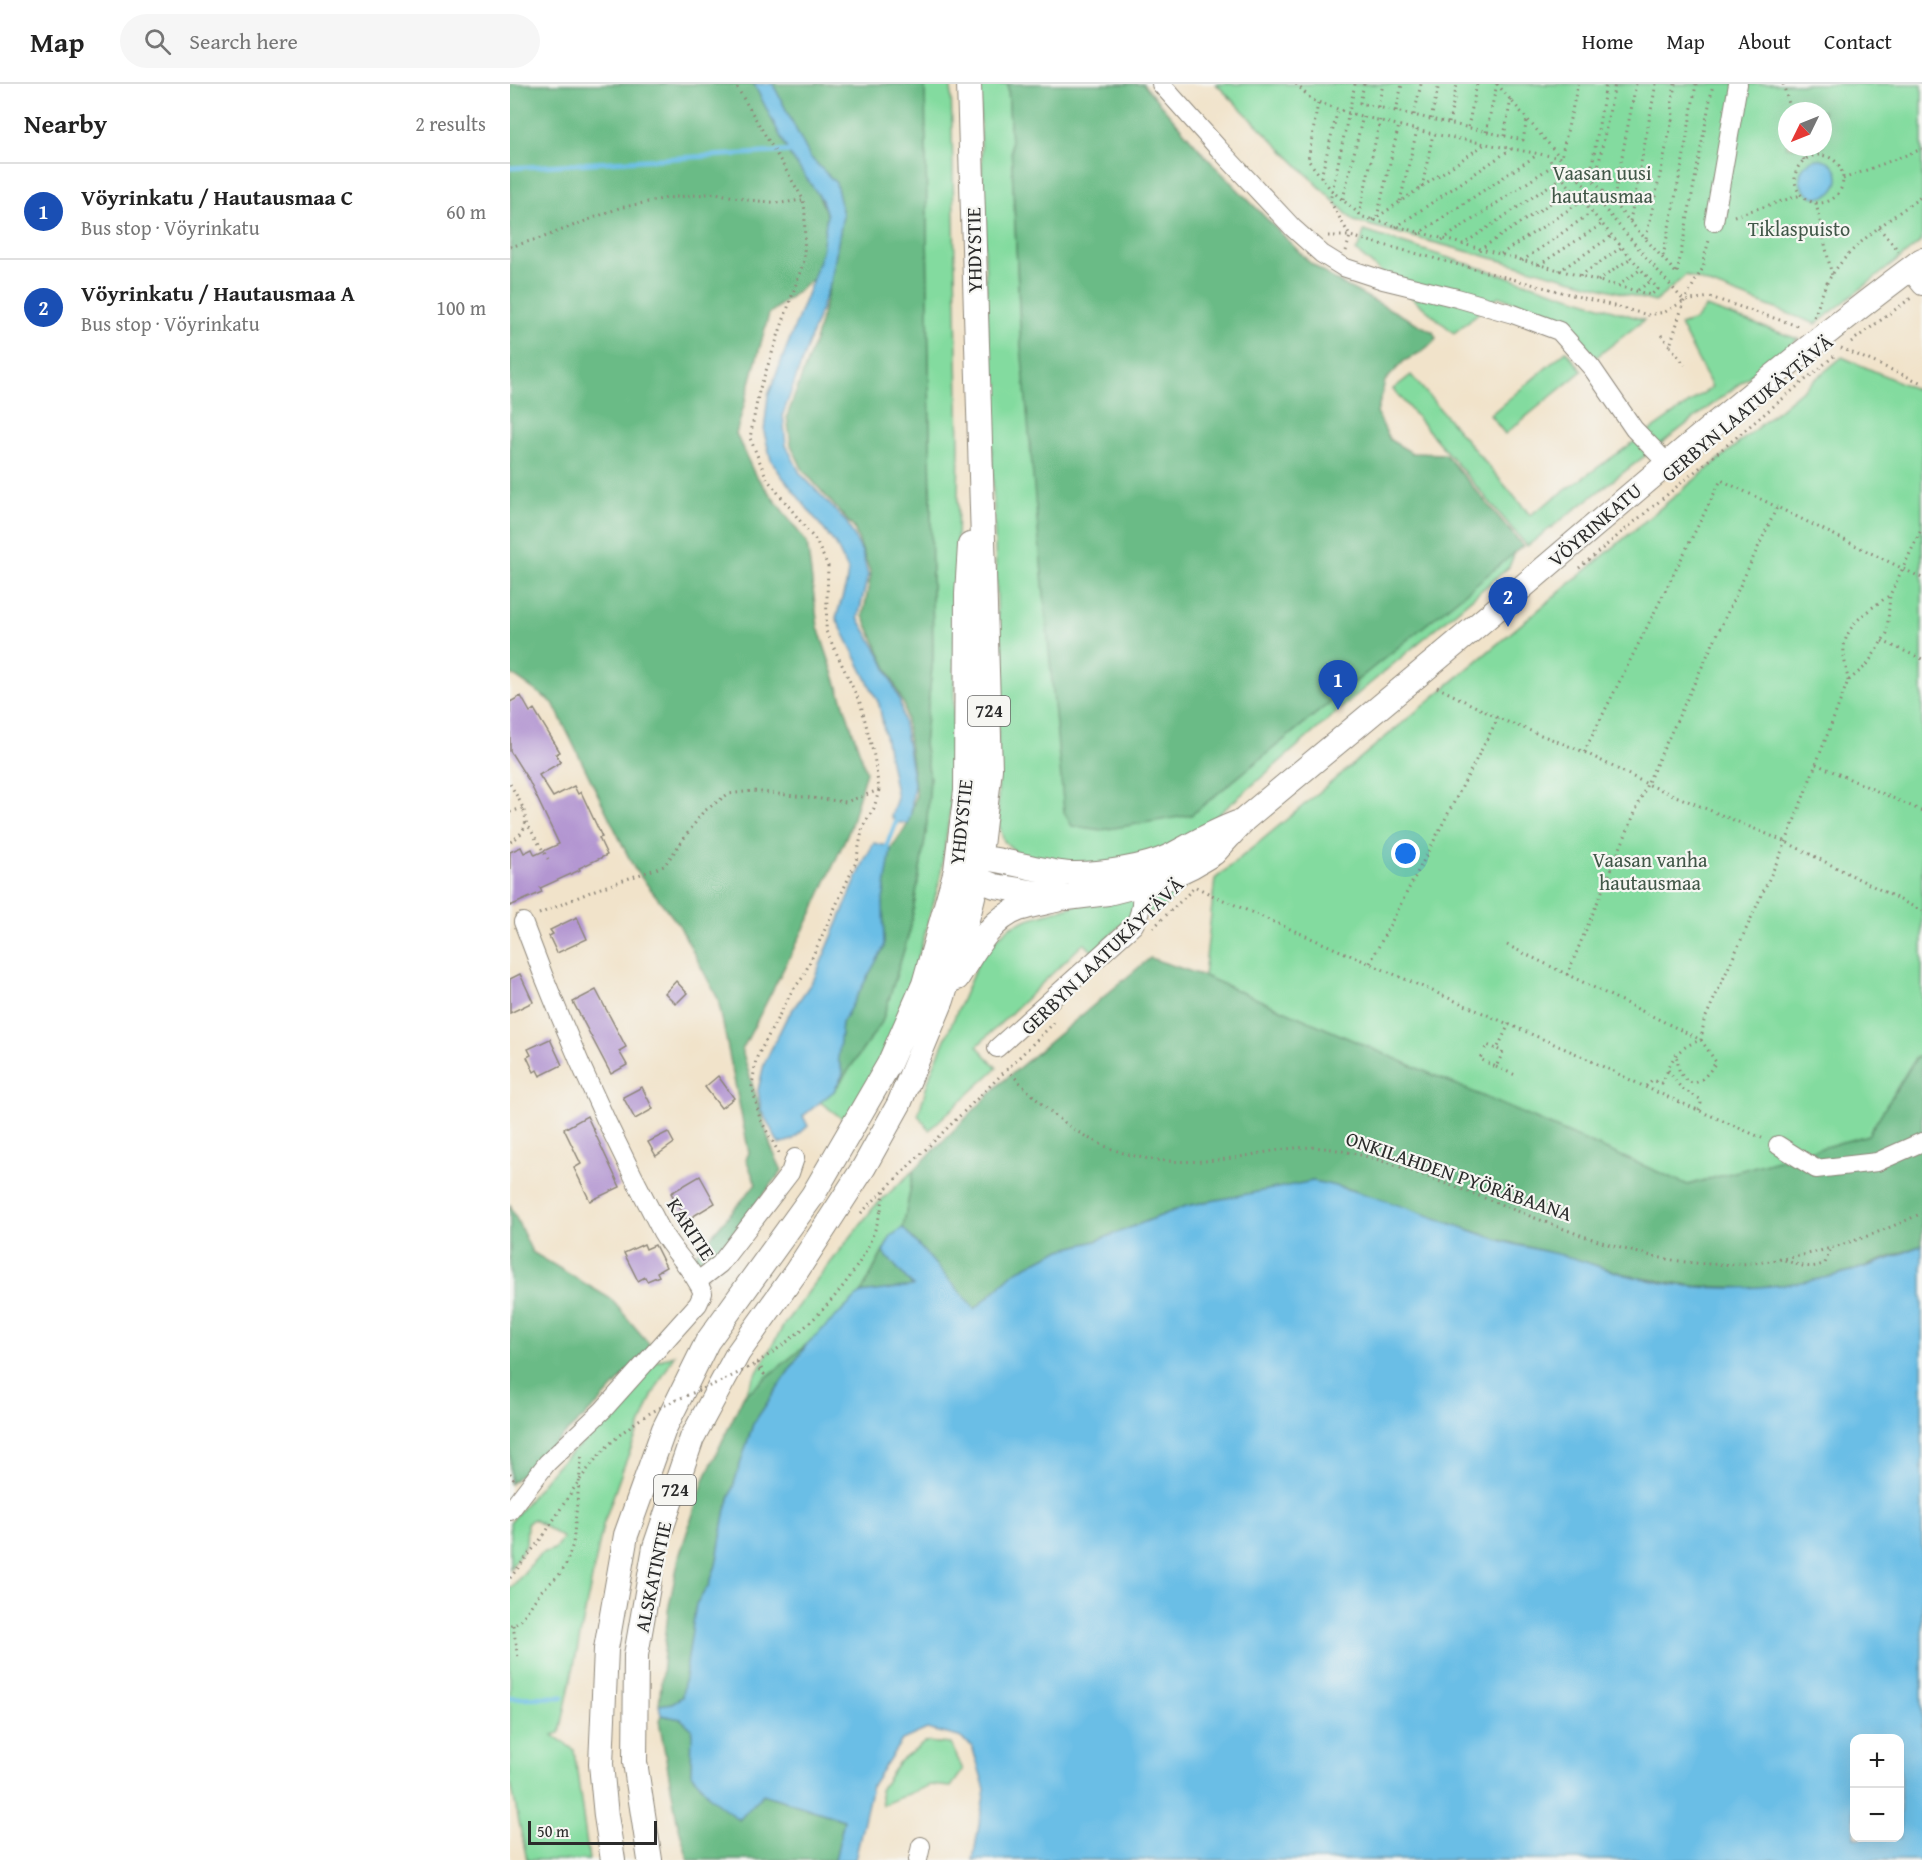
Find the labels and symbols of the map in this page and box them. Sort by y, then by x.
north arrow [1778,102,1832,156]
park label: Vaasan uusi hautausmaa [1551,158,1654,210]
street label: YHDYSTIE [958,207,989,293]
park label: Tiklaspuisto [1748,214,1850,243]
street label: GERBYN LAATUKÄYTÄVÄ [1655,327,1839,488]
street label: VÖYRINKATU [1542,476,1648,573]
pin: 2 [1488,578,1528,627]
pin: 1 [1318,660,1358,710]
road number: 724 [968,696,1010,726]
street label: YHDYSTIE [942,778,979,866]
your location [1391,839,1420,868]
park label: Vaasan vanha hautausmaa [1593,845,1708,897]
street label: GERBYN LAATUKÄYTÄVÄ [1014,870,1189,1041]
street label: ONKILAHDEN PYÖRÄBAANA [1342,1123,1576,1228]
street label: KARITIE [660,1192,722,1266]
road number: 724 [654,1475,696,1505]
street label: ALSKATINTIE [627,1519,678,1635]
scale bar [528,1818,657,1846]

